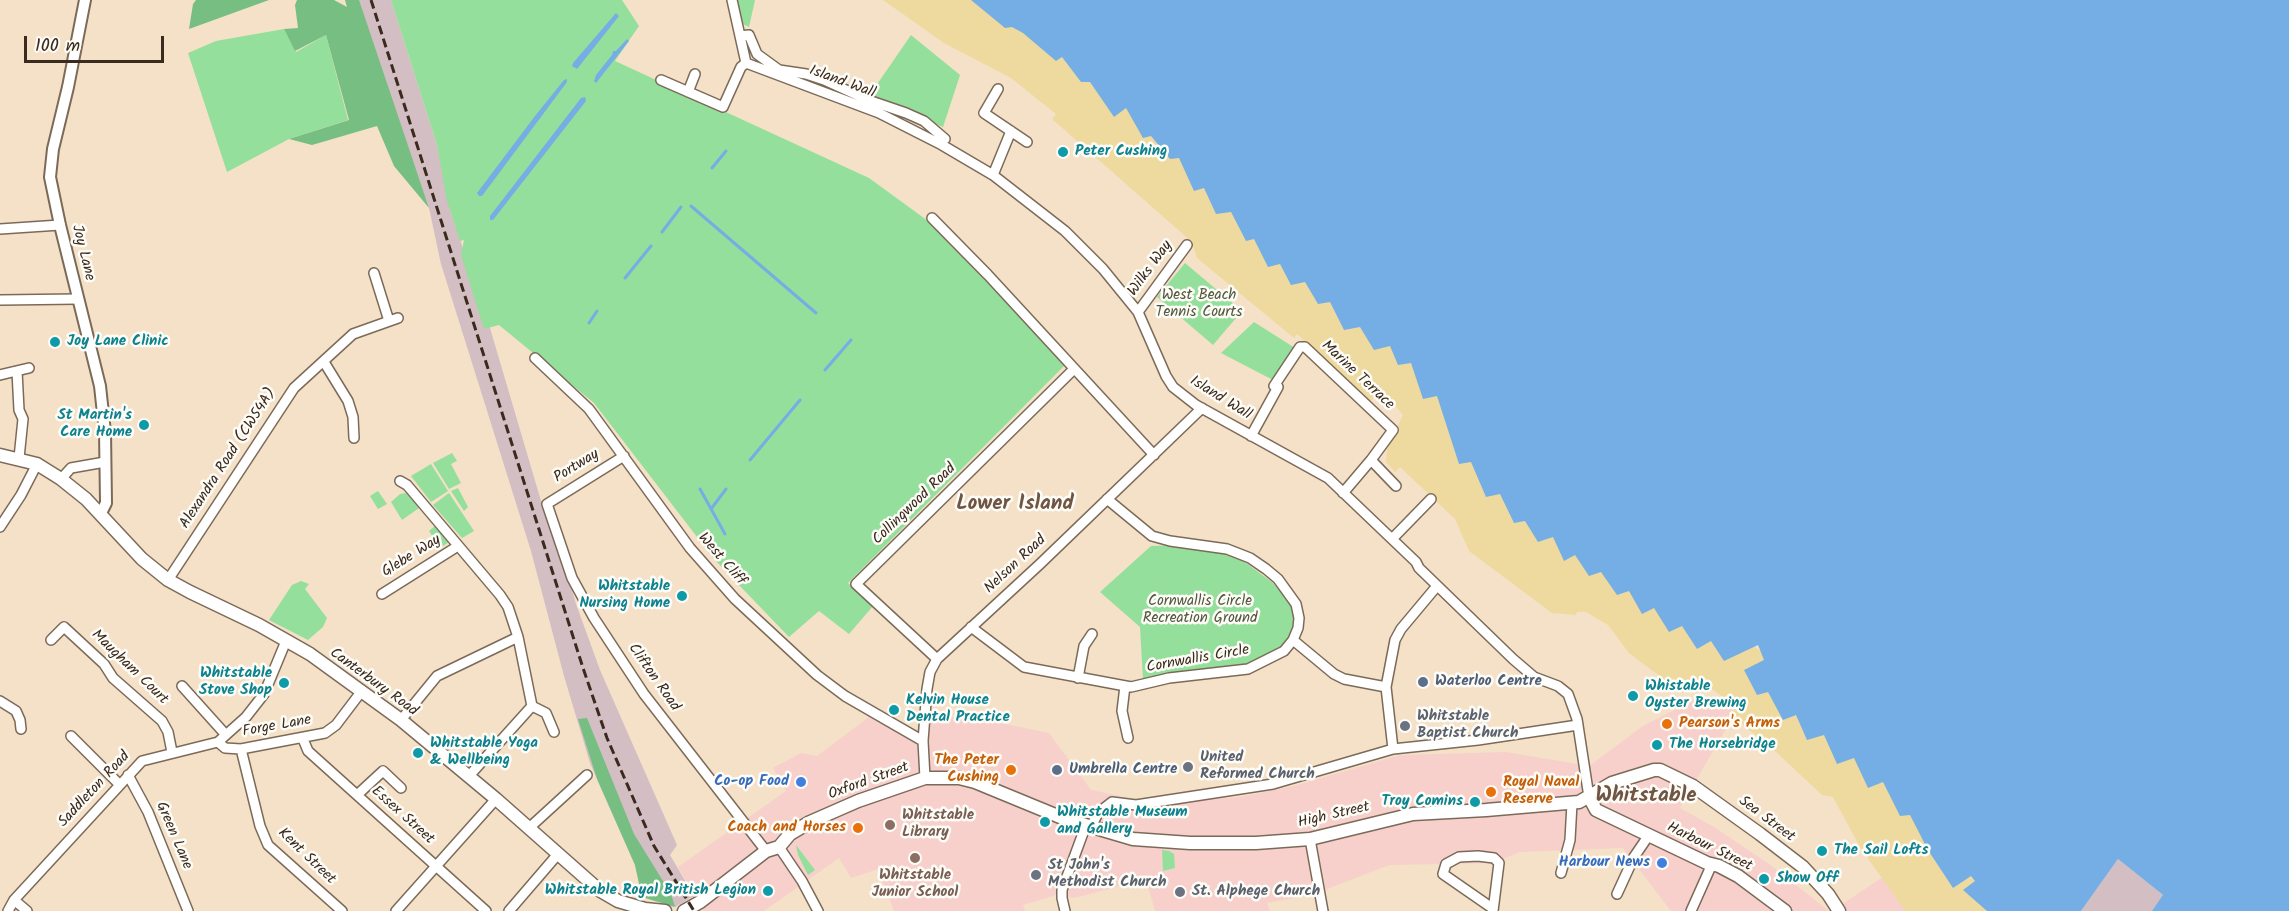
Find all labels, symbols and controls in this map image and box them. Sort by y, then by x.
scale bar [27,24,166,62]
text: 100 m [35,32,80,61]
street label: Island Wall [806,63,878,103]
place label: Peter Cushing [1075,143,1167,161]
marker: Peter Cushing [1056,145,1070,159]
street label: Joy Lane [66,223,98,283]
street label: Wilks Way [1125,238,1177,300]
park label: West Beach Tennis Courts [1156,287,1242,322]
place label: Joy Lane Clinic [67,333,169,351]
marker: Joy Lane Clinic [48,335,62,349]
street label: Marine Terrace [1317,338,1397,414]
street label: Island Wall [1186,373,1254,425]
street label: Alexandra Road (CW54A) [177,386,281,532]
place label: St Martin's Care Home [57,407,132,442]
marker: St Martin's Care Home [137,418,151,432]
street label: Portway [551,446,603,488]
street label: Collingwood Road [870,461,960,549]
district label: Lower Island [956,492,1074,518]
street label: West Cliff [693,530,749,590]
street label: Glebe Way [379,532,445,582]
street label: Nelson Road [981,532,1051,598]
place label: Whitstable Nursing Home [579,578,670,613]
marker: Whitstable Nursing Home [675,589,689,603]
park label: Cornwallis Circle Recreation Ground [1143,593,1257,628]
street label: Maugham Court [87,627,171,709]
street label: Clifton Road [623,641,683,715]
street label: Cornwallis Circle [1145,642,1251,678]
street label: Canterbury Road [325,645,421,721]
place label: Whitstable Stove Shop [199,665,272,700]
place label: Waterloo Centre [1435,673,1542,691]
marker: Waterloo Centre [1416,675,1430,689]
marker: Whitstable Stove Shop [277,676,291,690]
place label: Whistable Oyster Brewing [1645,678,1747,713]
marker: Whistable Oyster Brewing [1626,689,1640,703]
place label: Kelvin House Dental Practice [906,692,1010,727]
marker: Kelvin House Dental Practice [887,703,901,717]
place label: Whitstable Baptist Church [1417,708,1518,743]
street label: Forge Lane [241,712,313,742]
place label: Pearson's Arms [1679,715,1780,733]
marker: Pearson's Arms [1660,717,1674,731]
marker: Whitstable Baptist Church [1398,719,1412,733]
place label: Whitstable Yoga & Wellbeing [430,735,538,770]
place label: The Horsebridge [1669,736,1776,754]
marker: The Horsebridge [1650,738,1664,752]
marker: Whitstable Yoga & Wellbeing [411,746,425,760]
street label: Saddleton Road [55,748,135,832]
place label: United Reformed Church [1200,749,1315,784]
place label: The Peter Cushing [934,752,999,787]
street label: Oxford Street [826,759,912,805]
marker: United Reformed Church [1181,760,1195,774]
place label: Umbrella Centre [1069,761,1177,779]
marker: The Peter Cushing [1004,763,1018,777]
marker: Umbrella Centre [1050,763,1064,777]
place label: Co-op Food [714,773,789,791]
place label: Royal Naval Reserve [1503,774,1579,809]
marker: Co-op Food [794,775,808,789]
street label: Essex Street [367,783,437,849]
district label: Whitstable [1596,784,1696,810]
marker: Royal Naval Reserve [1484,785,1498,799]
place label: Troy Comins [1381,793,1463,811]
street label: Sea Street [1734,793,1798,847]
marker: Troy Comins [1468,795,1482,809]
street label: High Street [1296,799,1372,833]
street label: Green Lane [151,800,195,872]
place label: Whitstable Museum and Gallery [1057,804,1187,839]
place label: Whitstable Library [902,807,974,842]
marker: Whitstable Museum and Gallery [1038,815,1052,829]
marker: Whitstable Library [883,818,897,832]
place label: Coach and Horses [728,819,846,837]
street label: Harbour Street [1663,820,1755,876]
marker: Coach and Horses [851,821,865,835]
street label: Kent Street [273,825,339,889]
place label: The Sail Lofts [1834,842,1929,860]
marker: The Sail Lofts [1815,844,1829,858]
marker: Whitstable Junior School [908,851,922,865]
place label: Harbour News [1559,854,1650,872]
marker: Harbour News [1655,856,1669,870]
place label: St John's Methodist Church [1048,857,1166,892]
place label: Whitstable Junior School [872,867,958,902]
marker: St John's Methodist Church [1029,868,1043,882]
place label: Show Off [1776,870,1838,888]
marker: Show Off [1757,872,1771,886]
place label: Whitstable Royal British Legion [545,882,756,900]
place label: St. Alphege Church [1192,883,1320,901]
marker: Whitstable Royal British Legion [761,884,775,898]
marker: St. Alphege Church [1173,885,1187,899]

